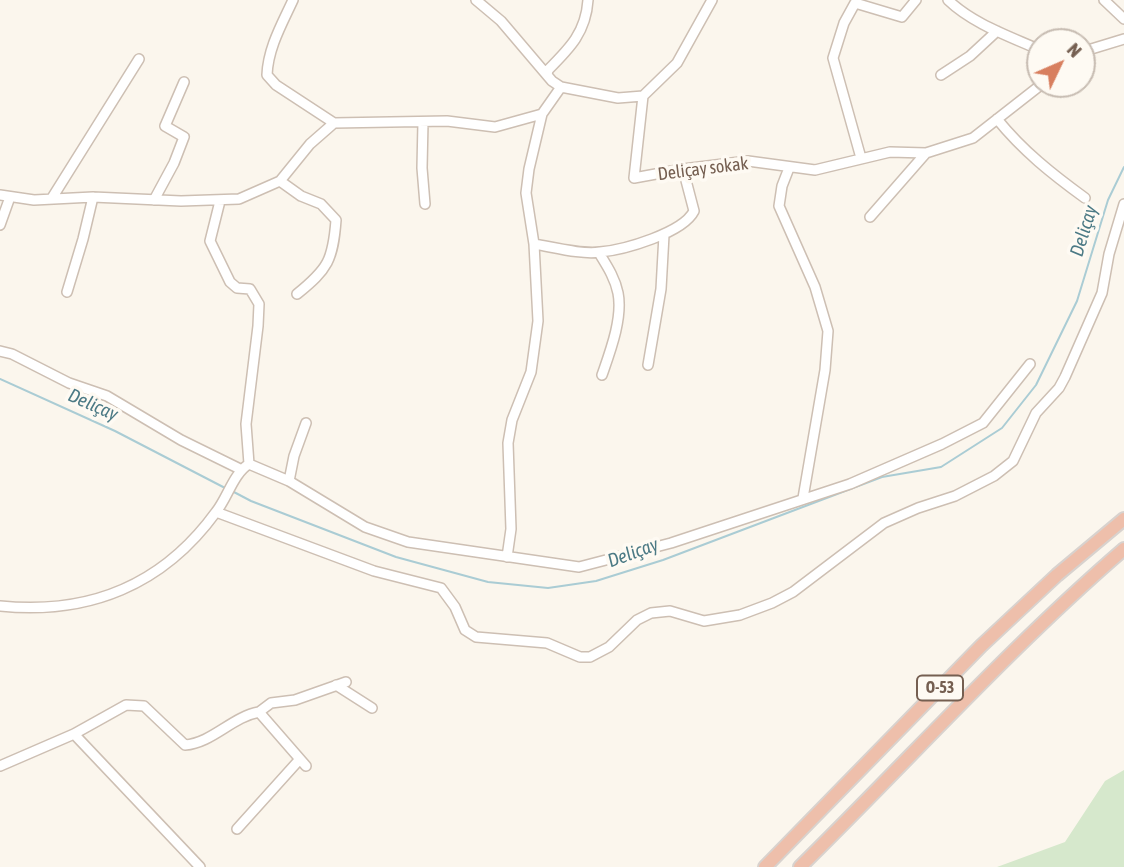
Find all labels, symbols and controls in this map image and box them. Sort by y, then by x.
north arrow [1026,28,1096,98]
text: N [1063,38,1086,61]
street label: Deliçay sokak [656,153,750,185]
water label: Deliçay [1065,203,1103,259]
water label: Deliçay [64,384,122,426]
water label: Deliçay [604,533,662,573]
road number: O-53 [917,676,963,701]

